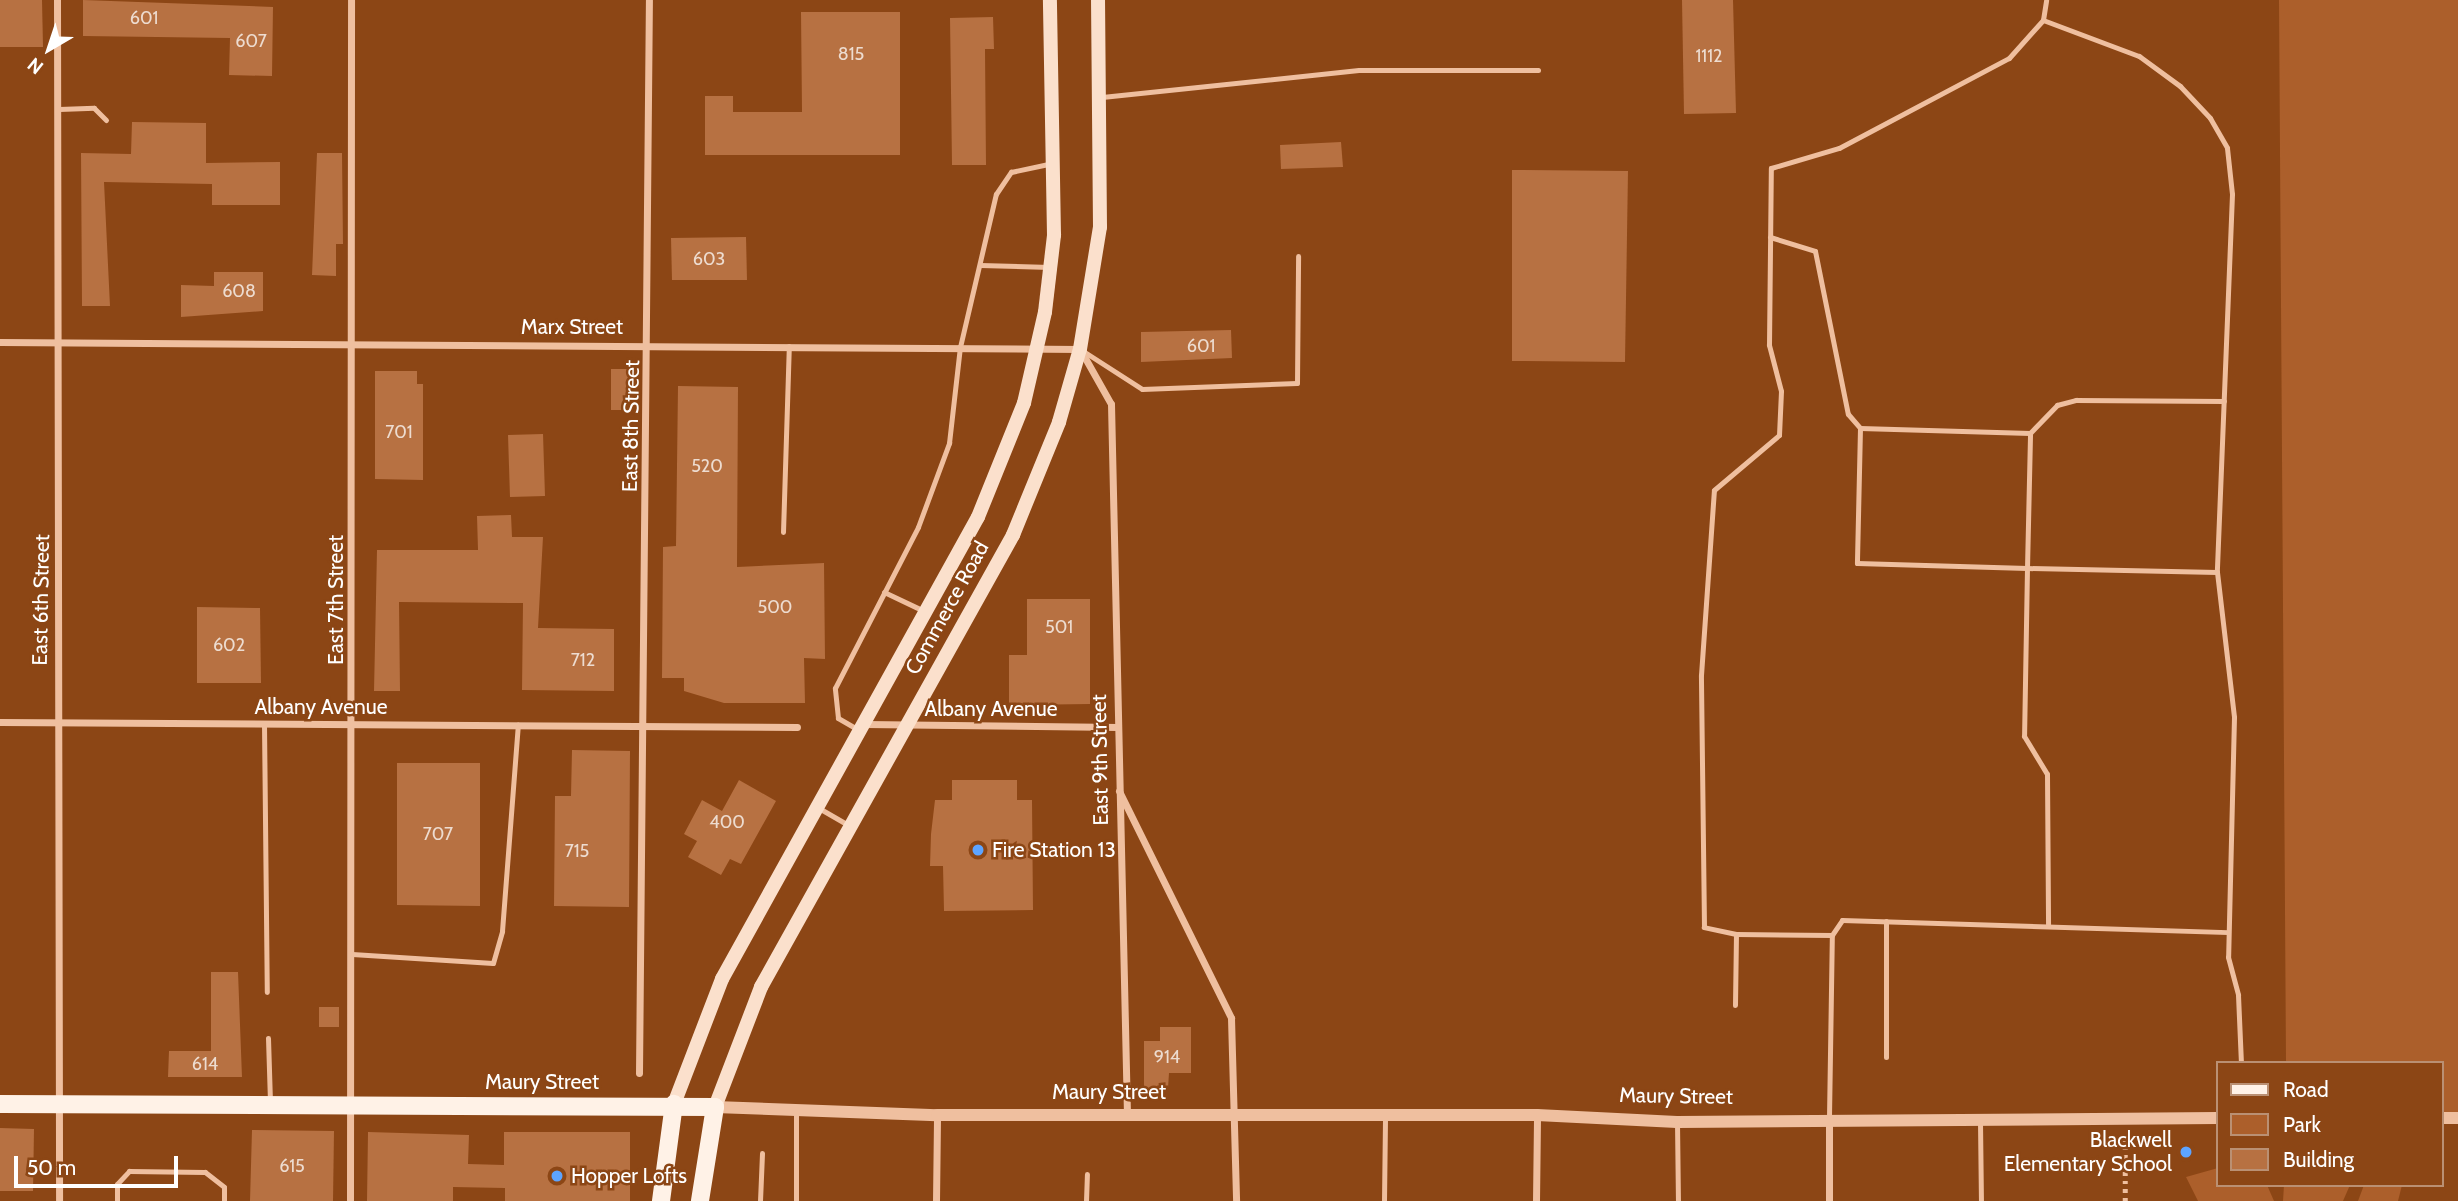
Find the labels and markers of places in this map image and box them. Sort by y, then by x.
place label: Fire Station 13 [992,837,1116,863]
marker: Fire Station 13 [970,842,986,858]
place label: Blackwell Elementary School [2004,1127,2172,1177]
marker: Blackwell Elementary School [2178,1144,2194,1160]
place label: Hopper Lofts [571,1163,687,1189]
marker: Hopper Lofts [549,1168,565,1184]

